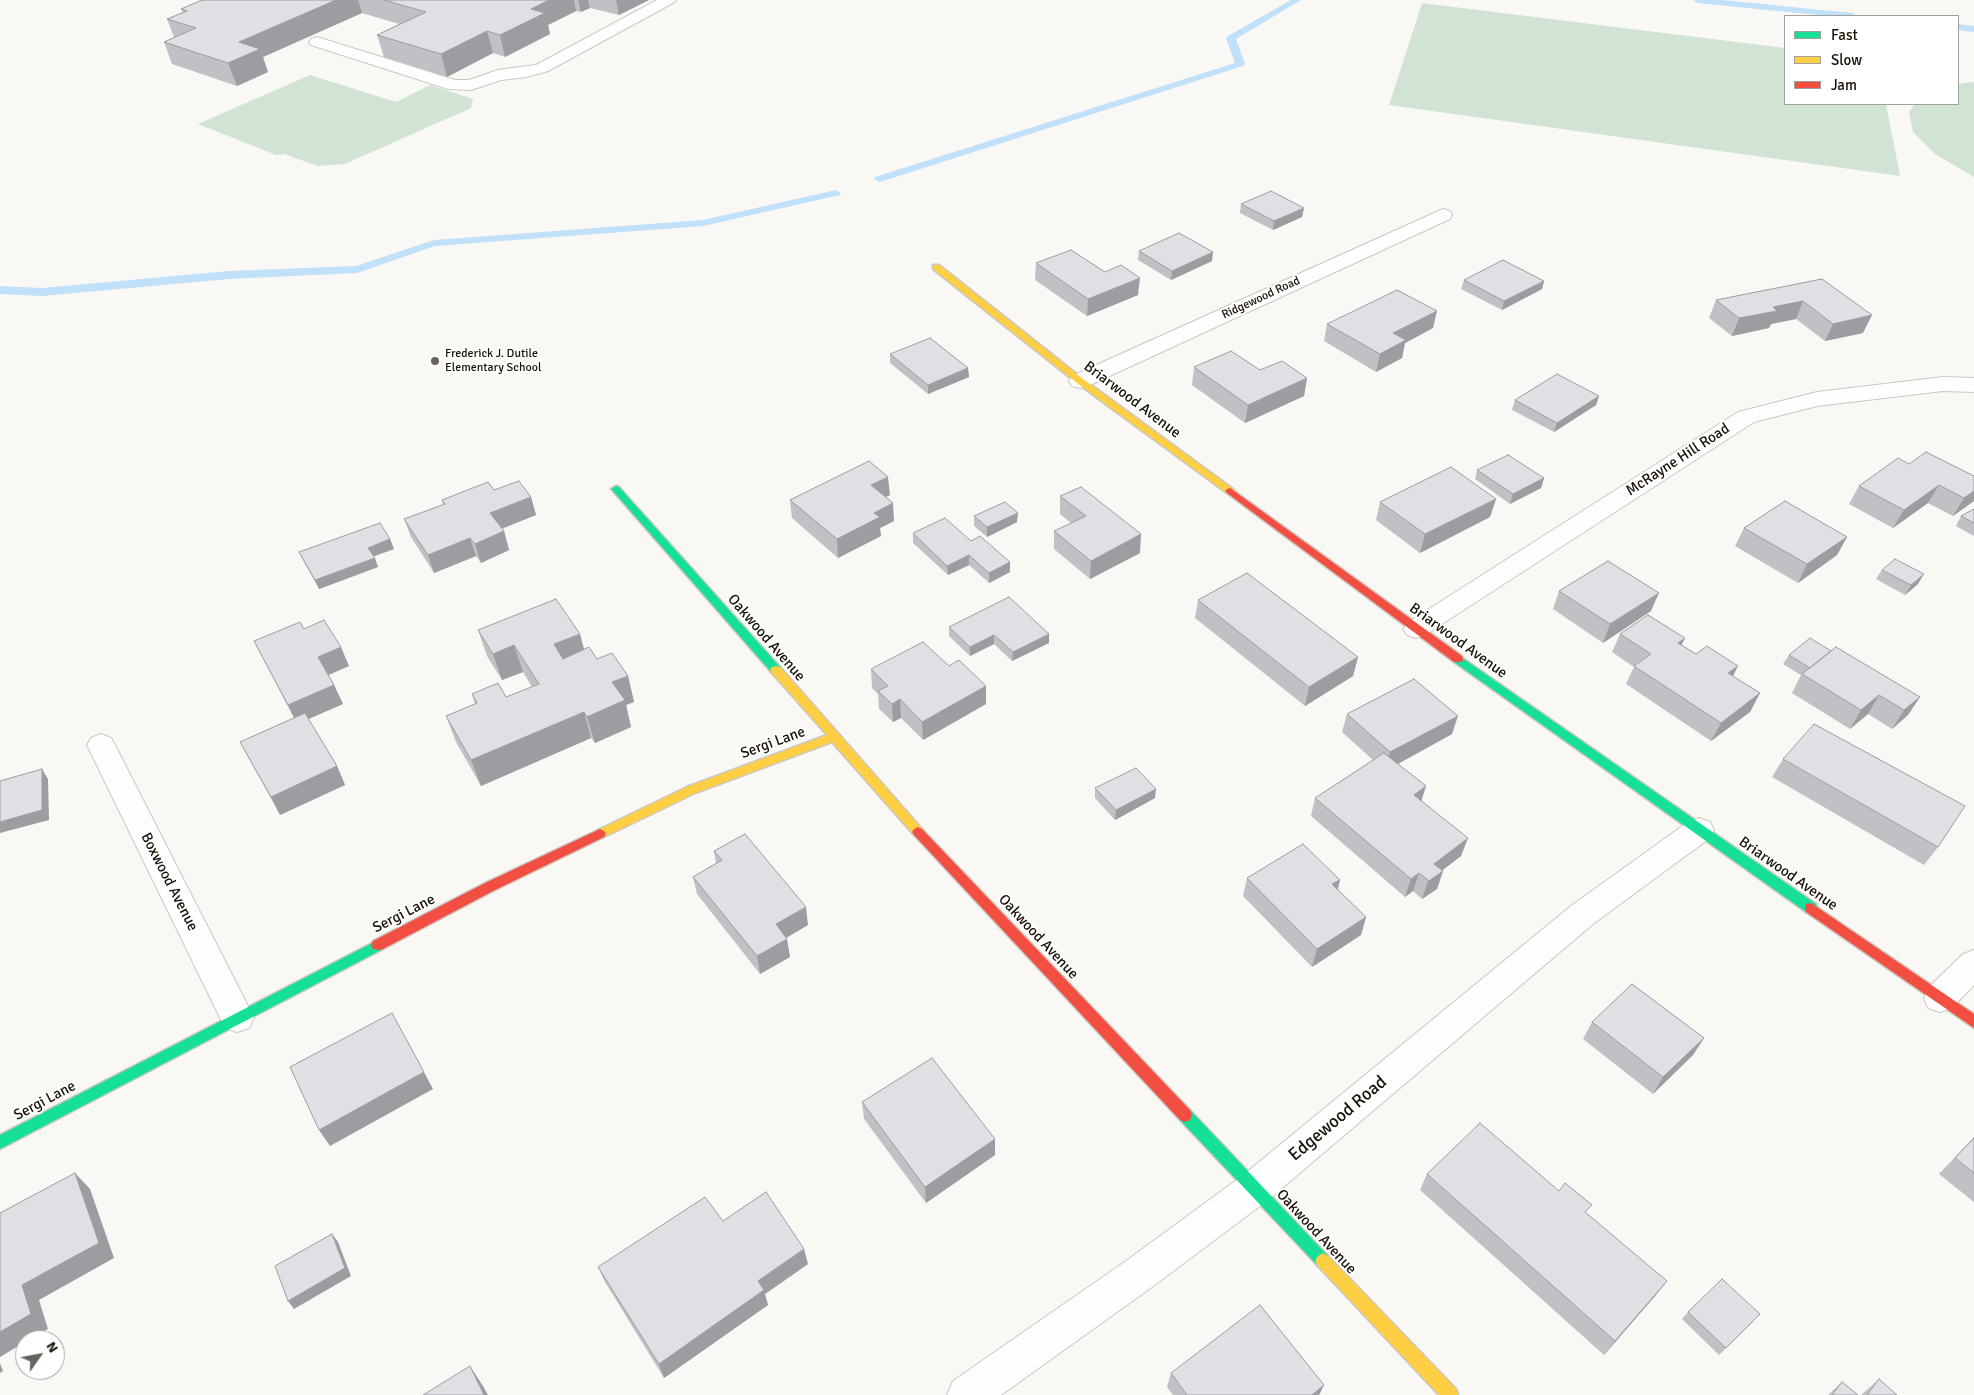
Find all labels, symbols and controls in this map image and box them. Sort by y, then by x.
legend [1784,15,1959,105]
text: Fast [1831,26,1858,44]
text: Slow [1831,51,1862,69]
text: Jam [1831,76,1857,94]
street label: Ridgewood Road [1220,274,1302,322]
place label: Frederick J. Dutile Elementary School [445,347,541,375]
marker: Frederick J. Dutile Elementary School [429,355,441,367]
street label: Briarwood Avenue [1080,358,1184,442]
street label: McRayne Hill Road [1623,420,1733,500]
street label: Oakwood Avenue [723,591,809,685]
street label: Briarwood Avenue [1406,599,1510,683]
street label: Sergi Lane [738,723,808,763]
street label: Boxwood Avenue [136,830,202,934]
street label: Briarwood Avenue [1735,833,1841,915]
street label: Sergi Lane [370,891,438,937]
street label: Oakwood Avenue [994,891,1082,983]
street label: Edgewood Road [1285,1072,1391,1166]
street label: Sergi Lane [11,1077,79,1125]
street label: Oakwood Avenue [1272,1186,1360,1278]
north arrow [15,1330,65,1380]
text: N [42,1338,62,1356]

